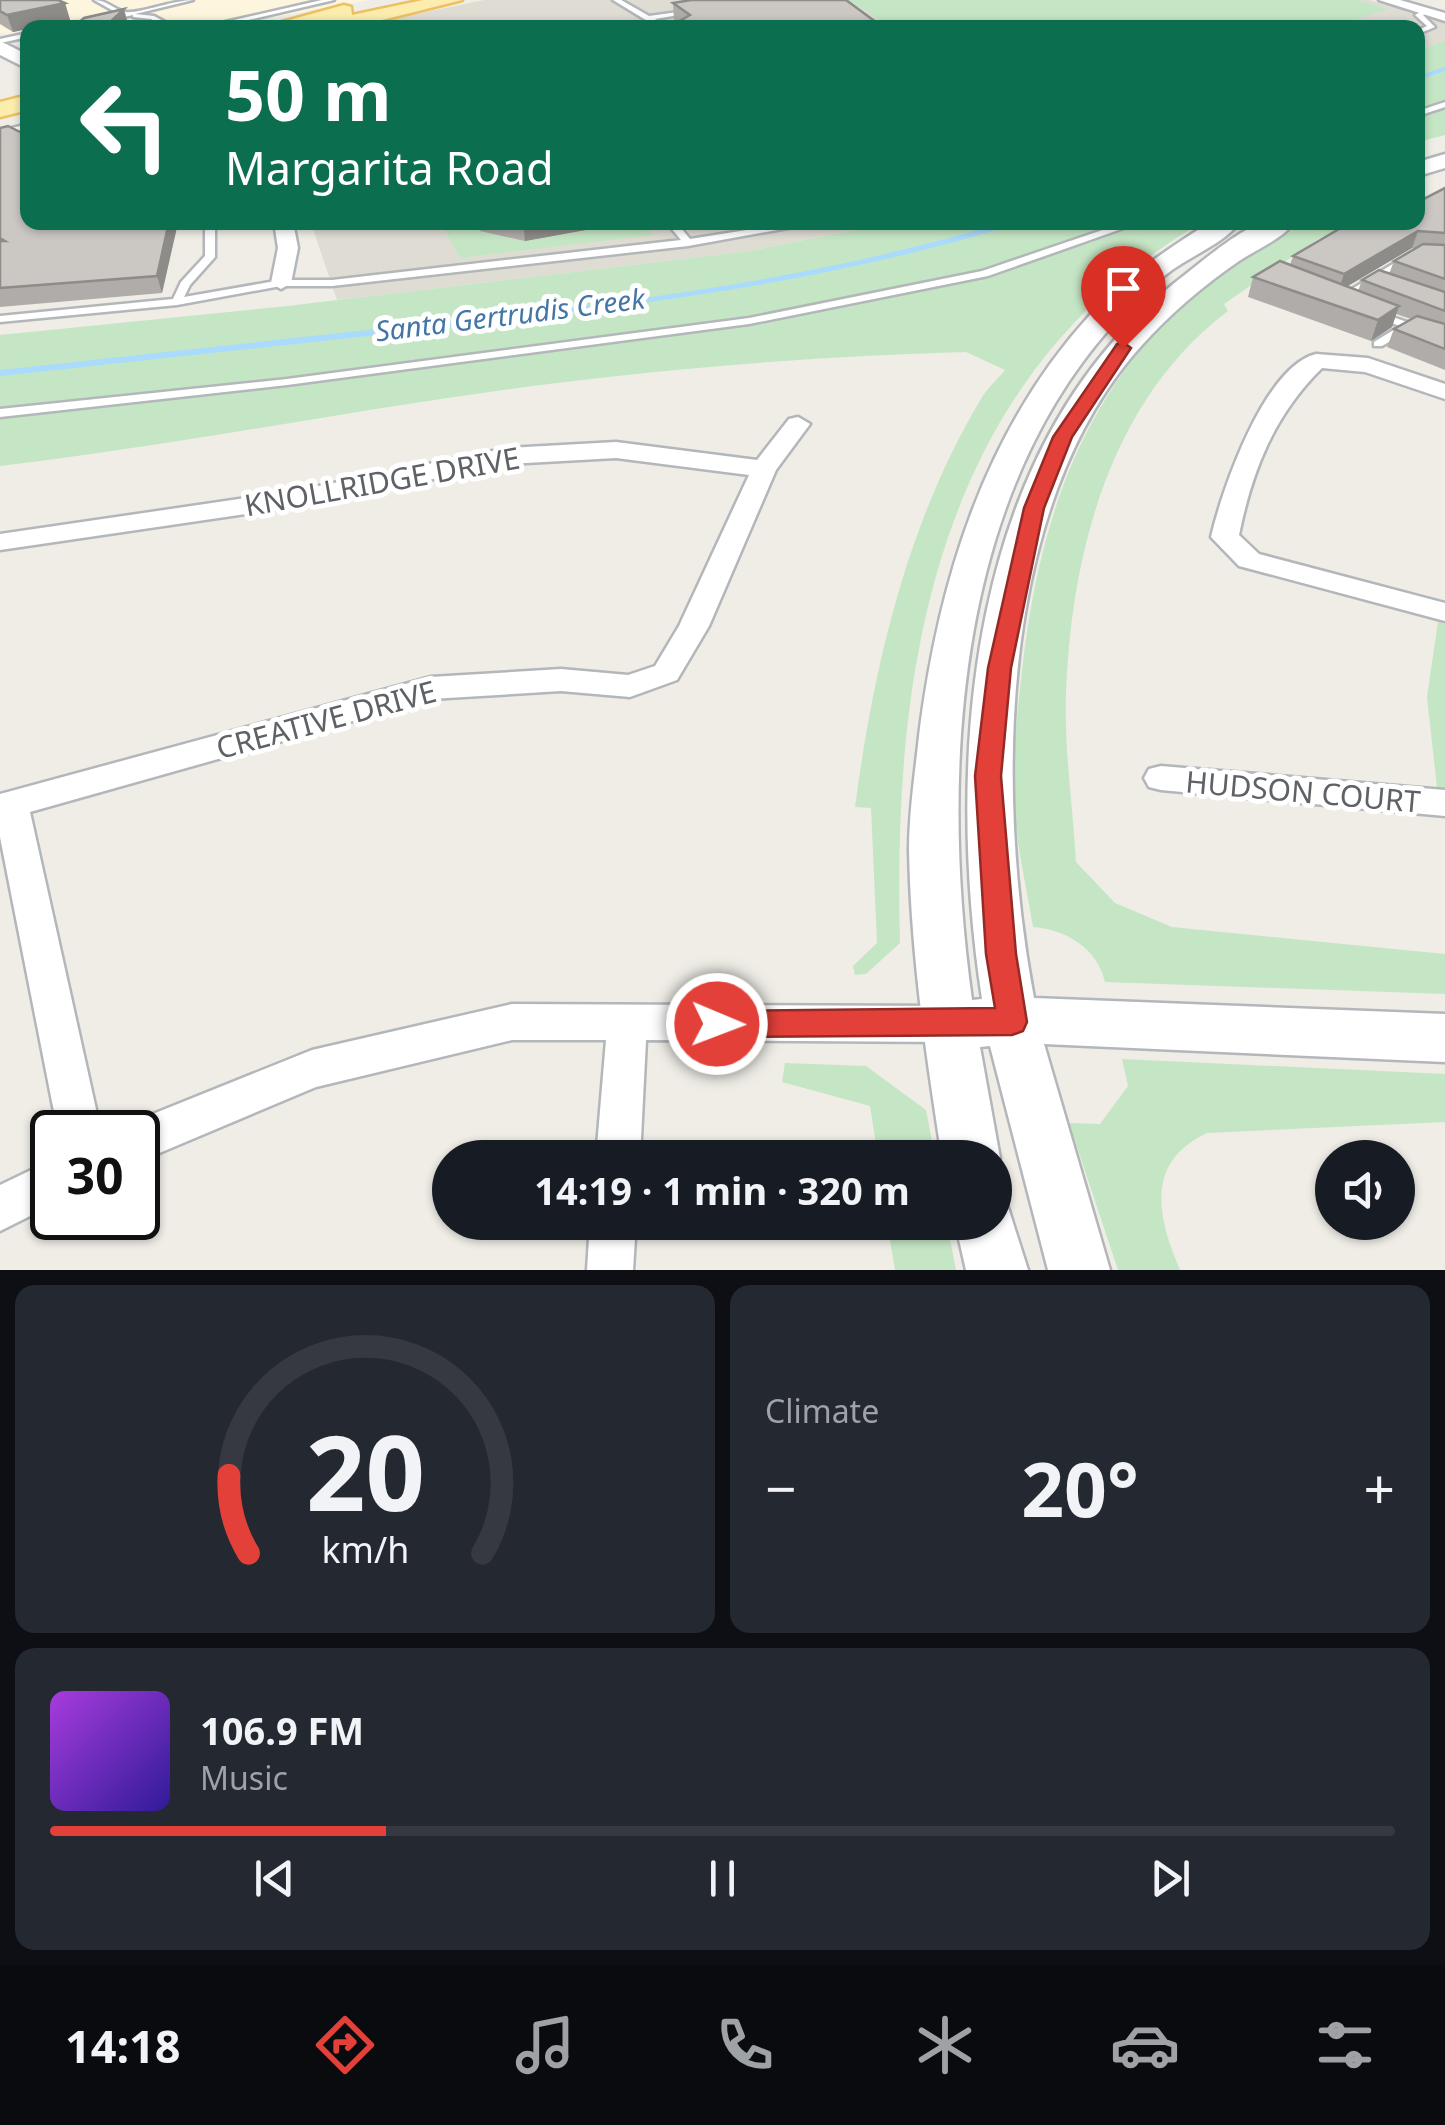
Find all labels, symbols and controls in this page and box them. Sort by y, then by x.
text: 50 m [225,46,392,142]
icon: left [60,60,190,190]
text: Margarita Road [225,137,554,198]
pin [1081,246,1166,349]
icon: arrive [1096,261,1151,316]
water label: Santa Gertrudis Creek [373,278,648,349]
street label: KNOLLRIDGE DRIVE [241,437,523,525]
street label: CREATIVE DRIVE [211,670,441,768]
street label: HUDSON COURT [1184,760,1422,822]
position arrow [665,972,769,1076]
speed limit sign: 30 [30,1110,160,1240]
map controls [1315,1140,1415,1240]
button: sound [1315,1140,1415,1240]
text: 14:19 · 1 min · 320 m [534,1164,910,1216]
text: Climate [765,1389,879,1432]
text: 20 [306,1400,424,1541]
text: 20° [1021,1437,1139,1539]
text: − [765,1450,796,1525]
text: + [1364,1450,1395,1525]
text: km/h [321,1525,409,1573]
text: 106.9 FM [200,1704,364,1756]
text: Music [200,1756,288,1799]
icon: previous [247,1851,302,1906]
icon: pause [695,1851,750,1906]
icon: next [1143,1851,1198,1906]
icon: directions [310,2010,380,2080]
icon: music [510,2010,580,2080]
icon: phone [710,2010,780,2080]
icon: climate [910,2010,980,2080]
icon: car [1110,2010,1180,2080]
icon: filters [1310,2010,1380,2080]
text: 14:18 [65,2015,181,2076]

